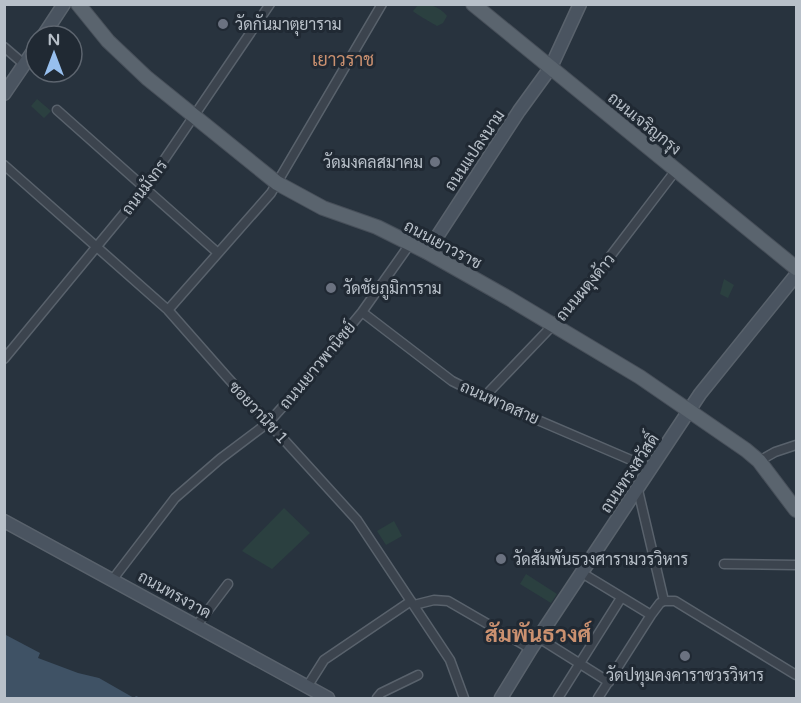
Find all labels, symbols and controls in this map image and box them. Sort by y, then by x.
place label: วัดกันมาตุยาราม [235,14,342,36]
marker: วัดกันมาตุยาราม [216,17,230,31]
north arrow [24,24,84,84]
text: N [48,30,60,50]
district label: เยาวราช [312,49,374,71]
street label: ถนนเจริญกรุง [603,88,685,160]
street label: ถนนแปลงนาม [440,106,509,195]
place label: วัดมงคลสมาคม [323,152,423,173]
street label: ถนนมังกร [117,155,172,219]
marker: วัดมงคลสมาคม [428,155,442,169]
street label: ถนนเยาวราช [400,216,485,274]
street label: ถนนผดุงด้าว [551,249,620,326]
place label: วัดชัยภูมิการาม [343,278,442,300]
marker: วัดชัยภูมิการาม [324,281,338,295]
street label: ถนนเยาวพานิชย์ [273,316,360,413]
street label: ซอยวานิช 1 [224,377,292,448]
street label: ถนนพาดสาย [457,377,542,429]
street label: ถนนทรงสวัสดิ์ [592,427,664,517]
place label: วัดสัมพันธวงศารามวรวิหาร [513,549,688,570]
marker: วัดสัมพันธวงศารามวรวิหาร [494,552,508,566]
street label: ถนนทรงวาด [134,567,215,623]
district label: สัมพันธวงศ์ [485,620,593,648]
marker: วัดปทุมคงคาราชวรวิหาร [678,649,692,663]
place label: วัดปทุมคงคาราชวรวิหาร [606,665,764,687]

